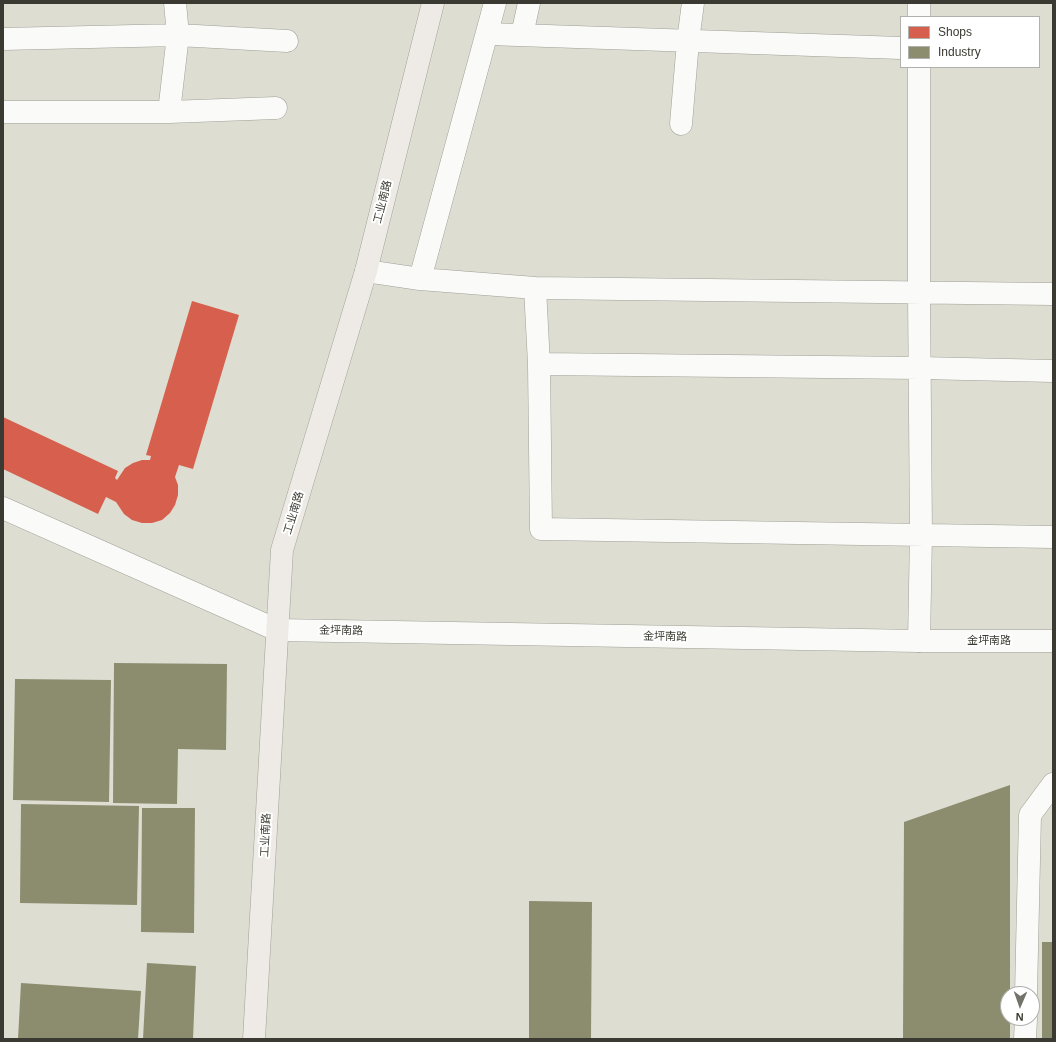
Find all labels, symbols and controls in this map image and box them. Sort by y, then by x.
legend [900,16,1040,68]
text: Shops [938,25,972,39]
text: Industry [938,45,981,59]
street label: 工业南路 [371,179,395,225]
street label: 工业南路 [281,490,307,536]
street label: 金坪南路 [319,624,363,638]
street label: 金坪南路 [643,630,687,644]
street label: 金坪南路 [967,634,1011,648]
street label: 工业南路 [258,813,274,857]
north arrow [1000,986,1040,1026]
text: N [1015,1011,1024,1023]

